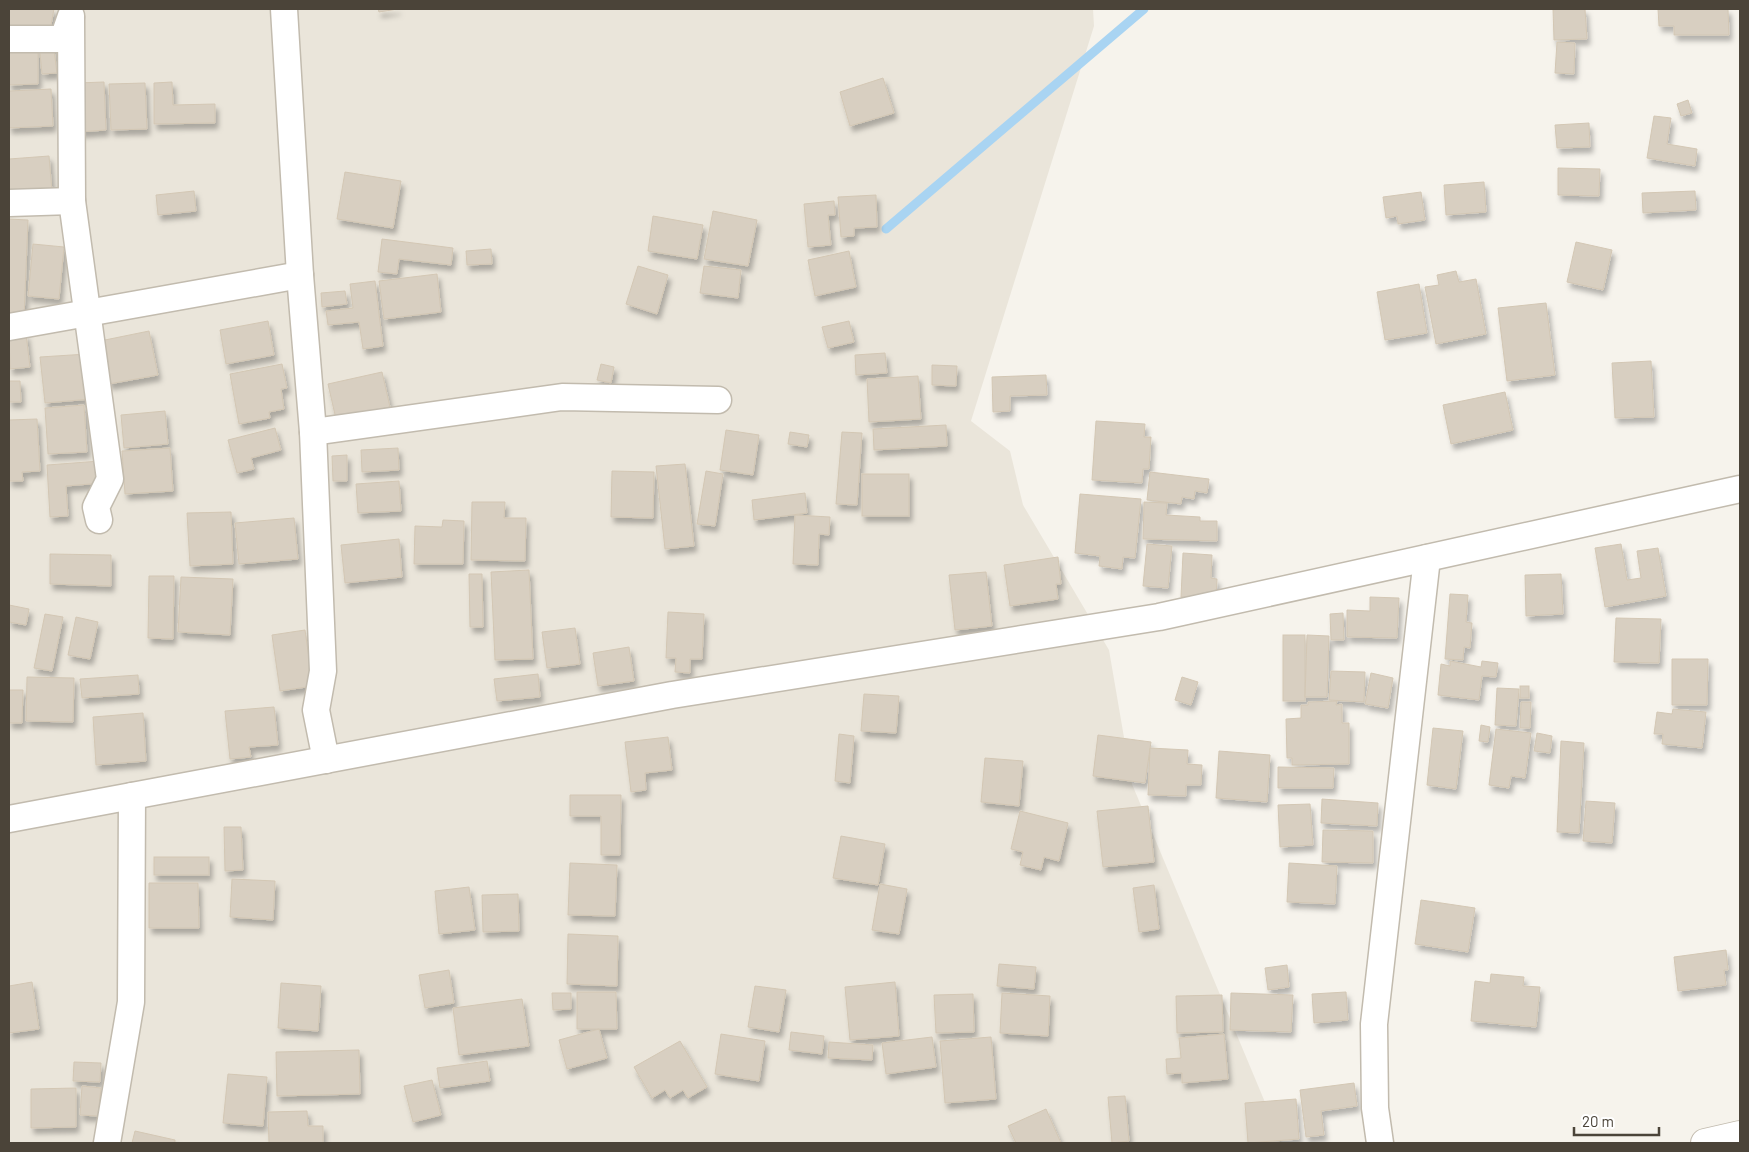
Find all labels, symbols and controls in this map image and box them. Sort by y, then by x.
scale bar [1574,1104,1659,1136]
text: 20 m [1582,1112,1614,1130]

